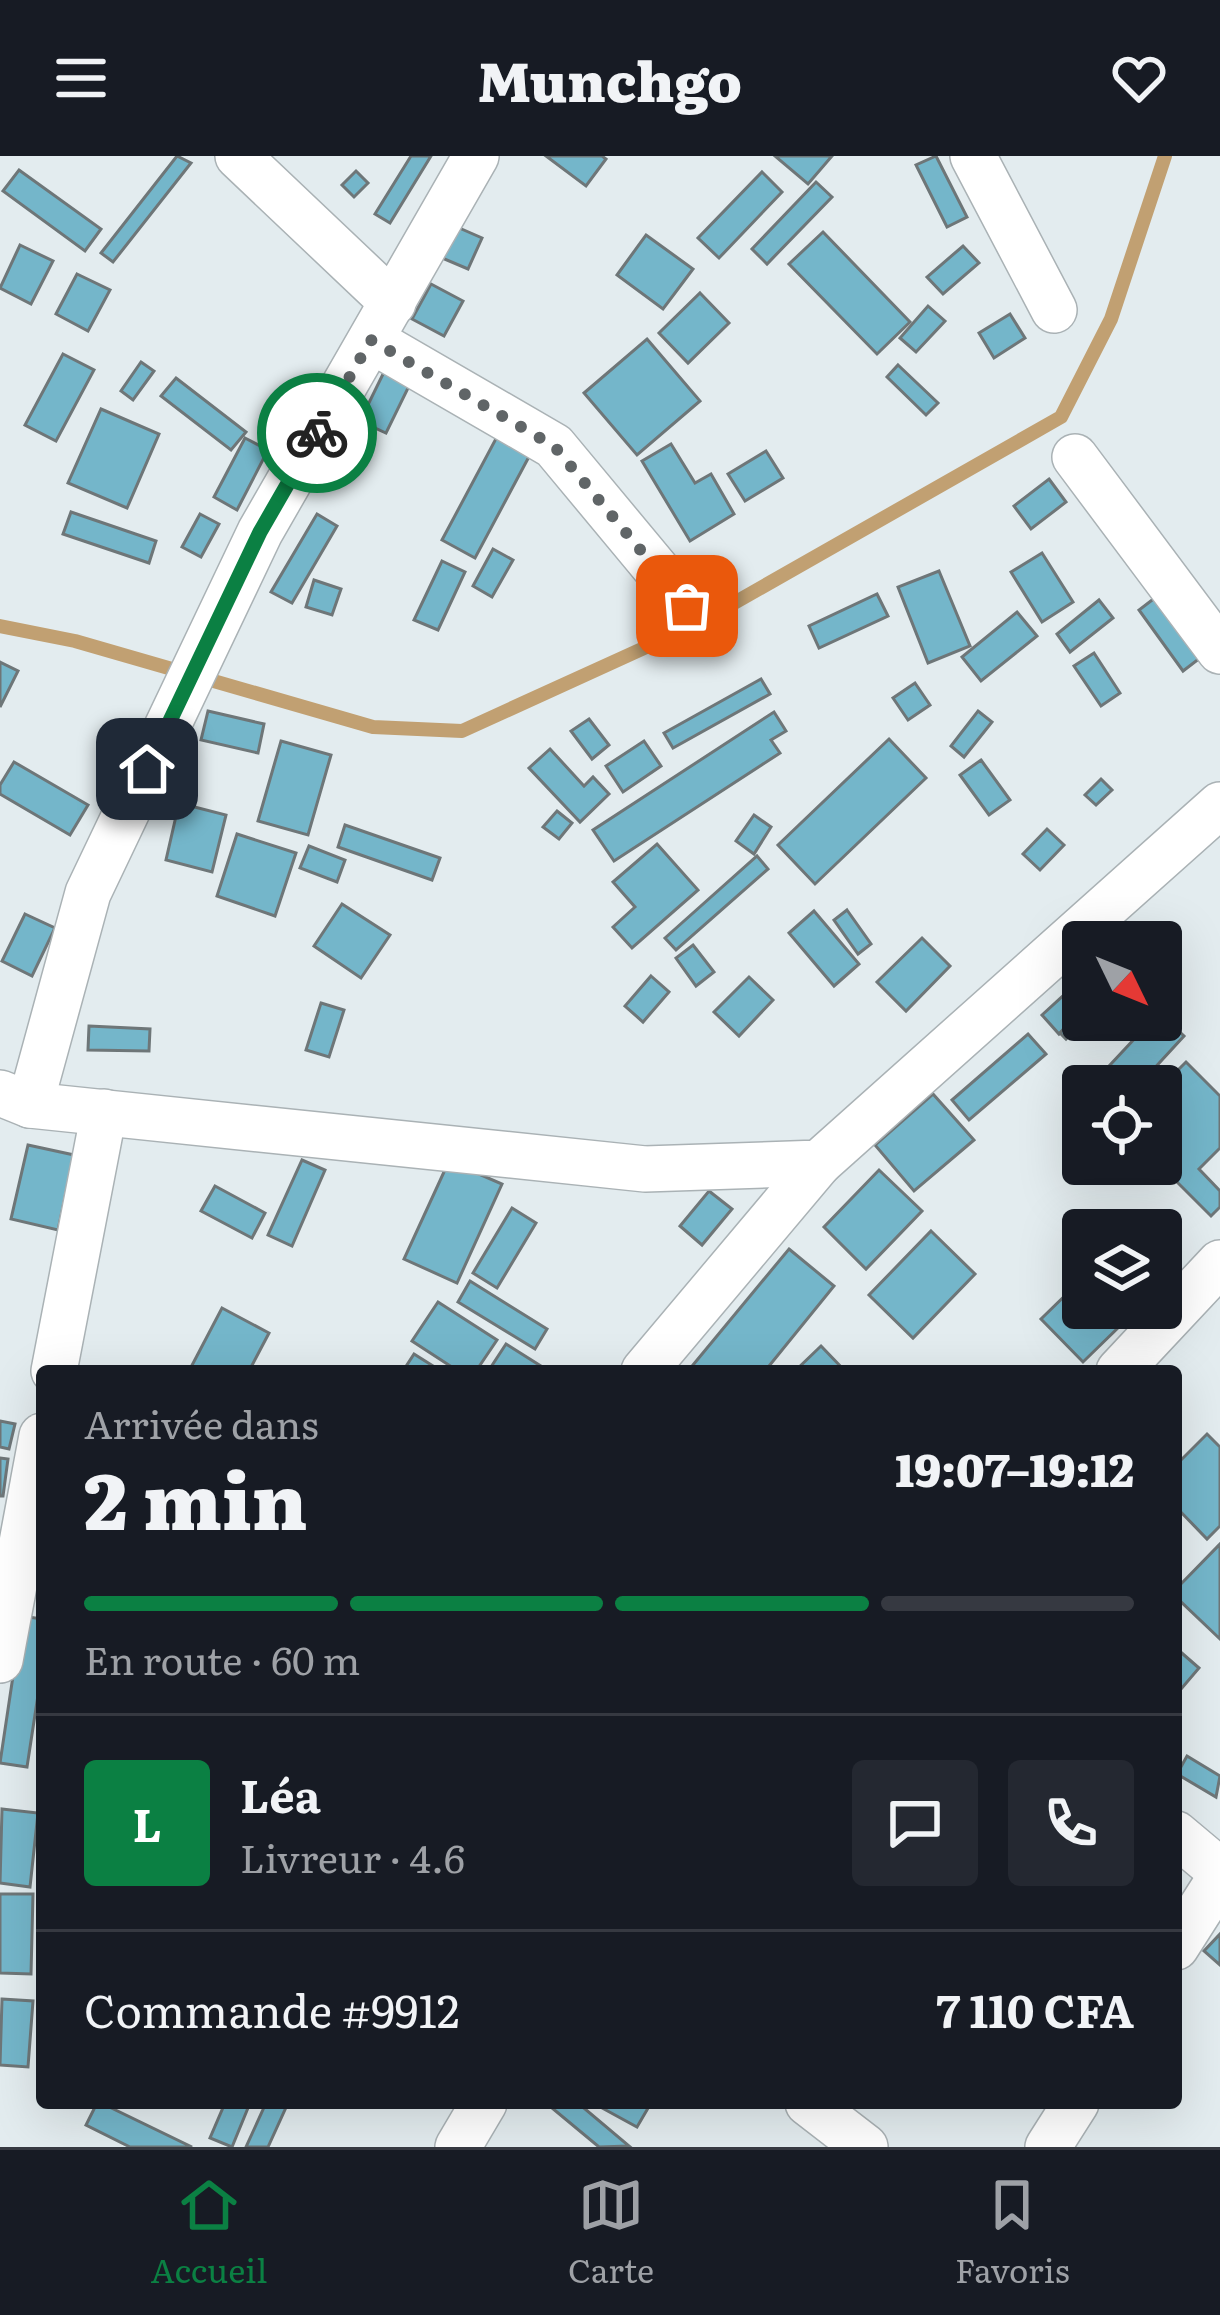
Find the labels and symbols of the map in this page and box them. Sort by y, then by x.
courier [257,373,377,493]
pin [636,555,738,657]
pin [96,718,198,820]
north arrow [1062,921,1182,1041]

